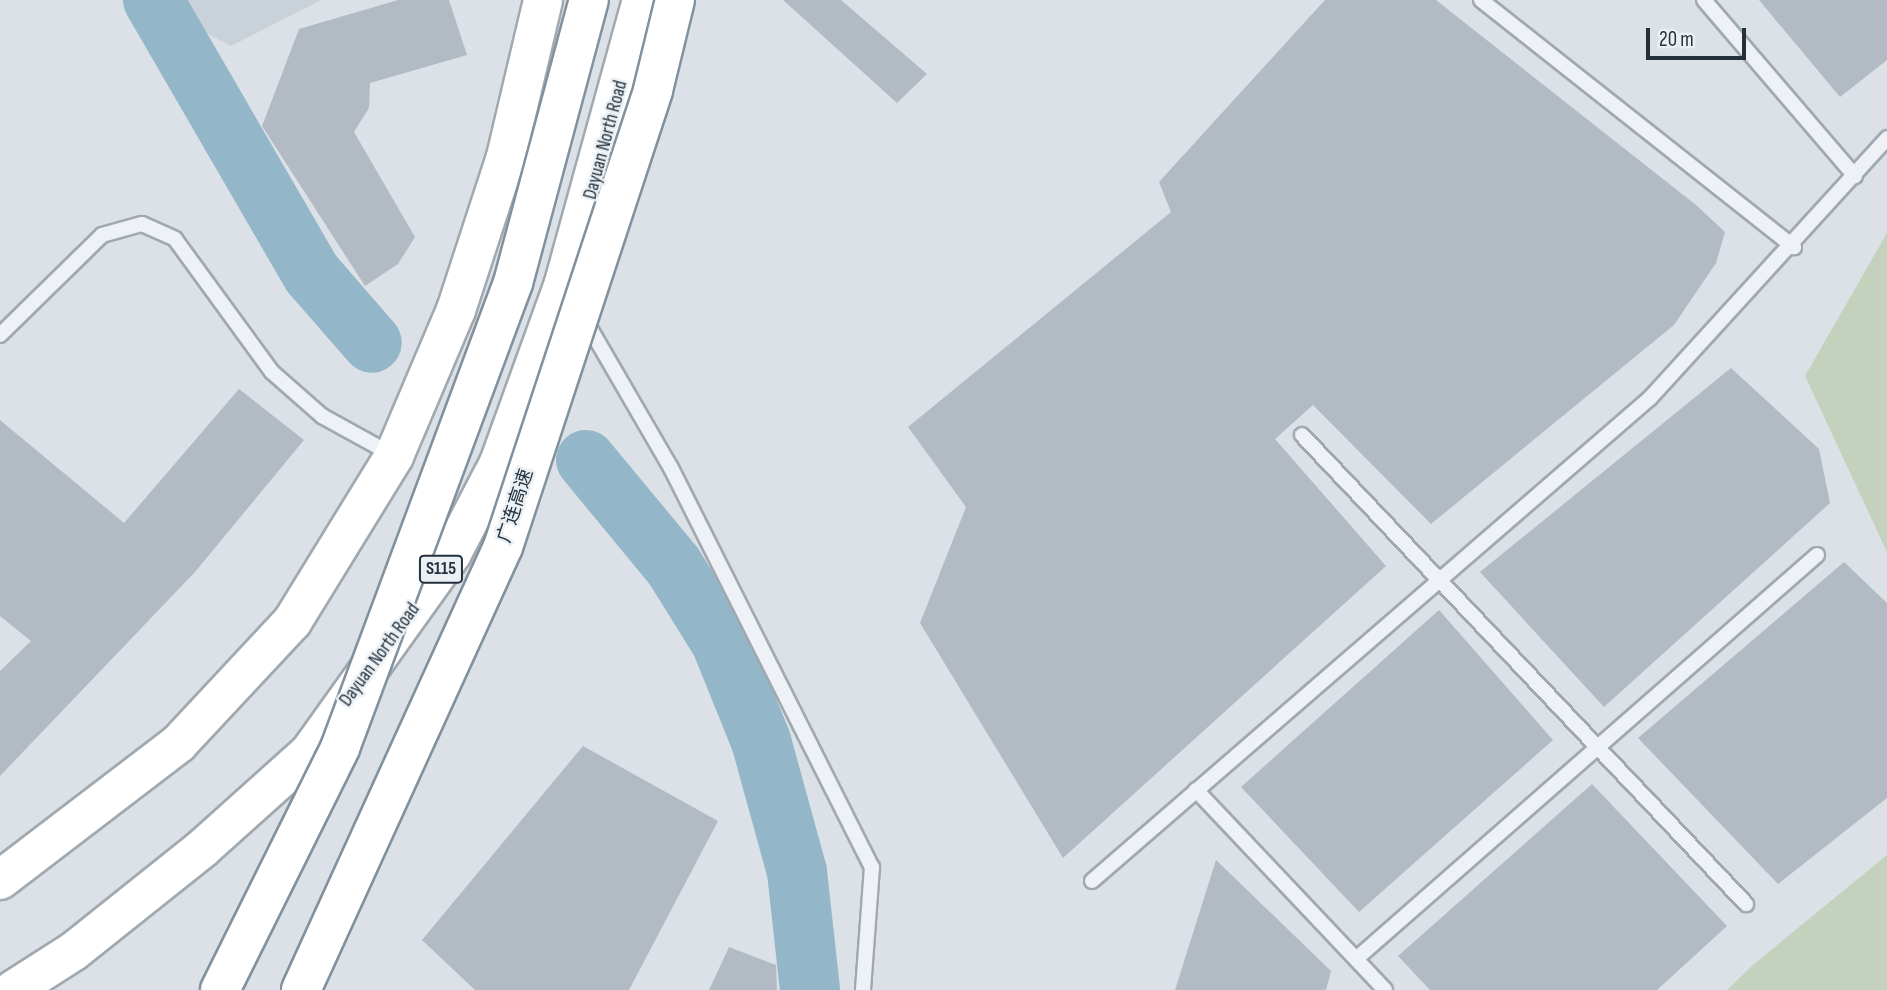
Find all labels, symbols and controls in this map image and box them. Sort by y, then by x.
scale bar [1649,14,1749,58]
text: 20 m [1659,27,1694,52]
street label: Dayuan North Road [579,78,633,202]
street label: 广连高速 [493,466,539,546]
road number: S115 [418,554,464,584]
street label: Dayuan North Road [335,599,425,711]

